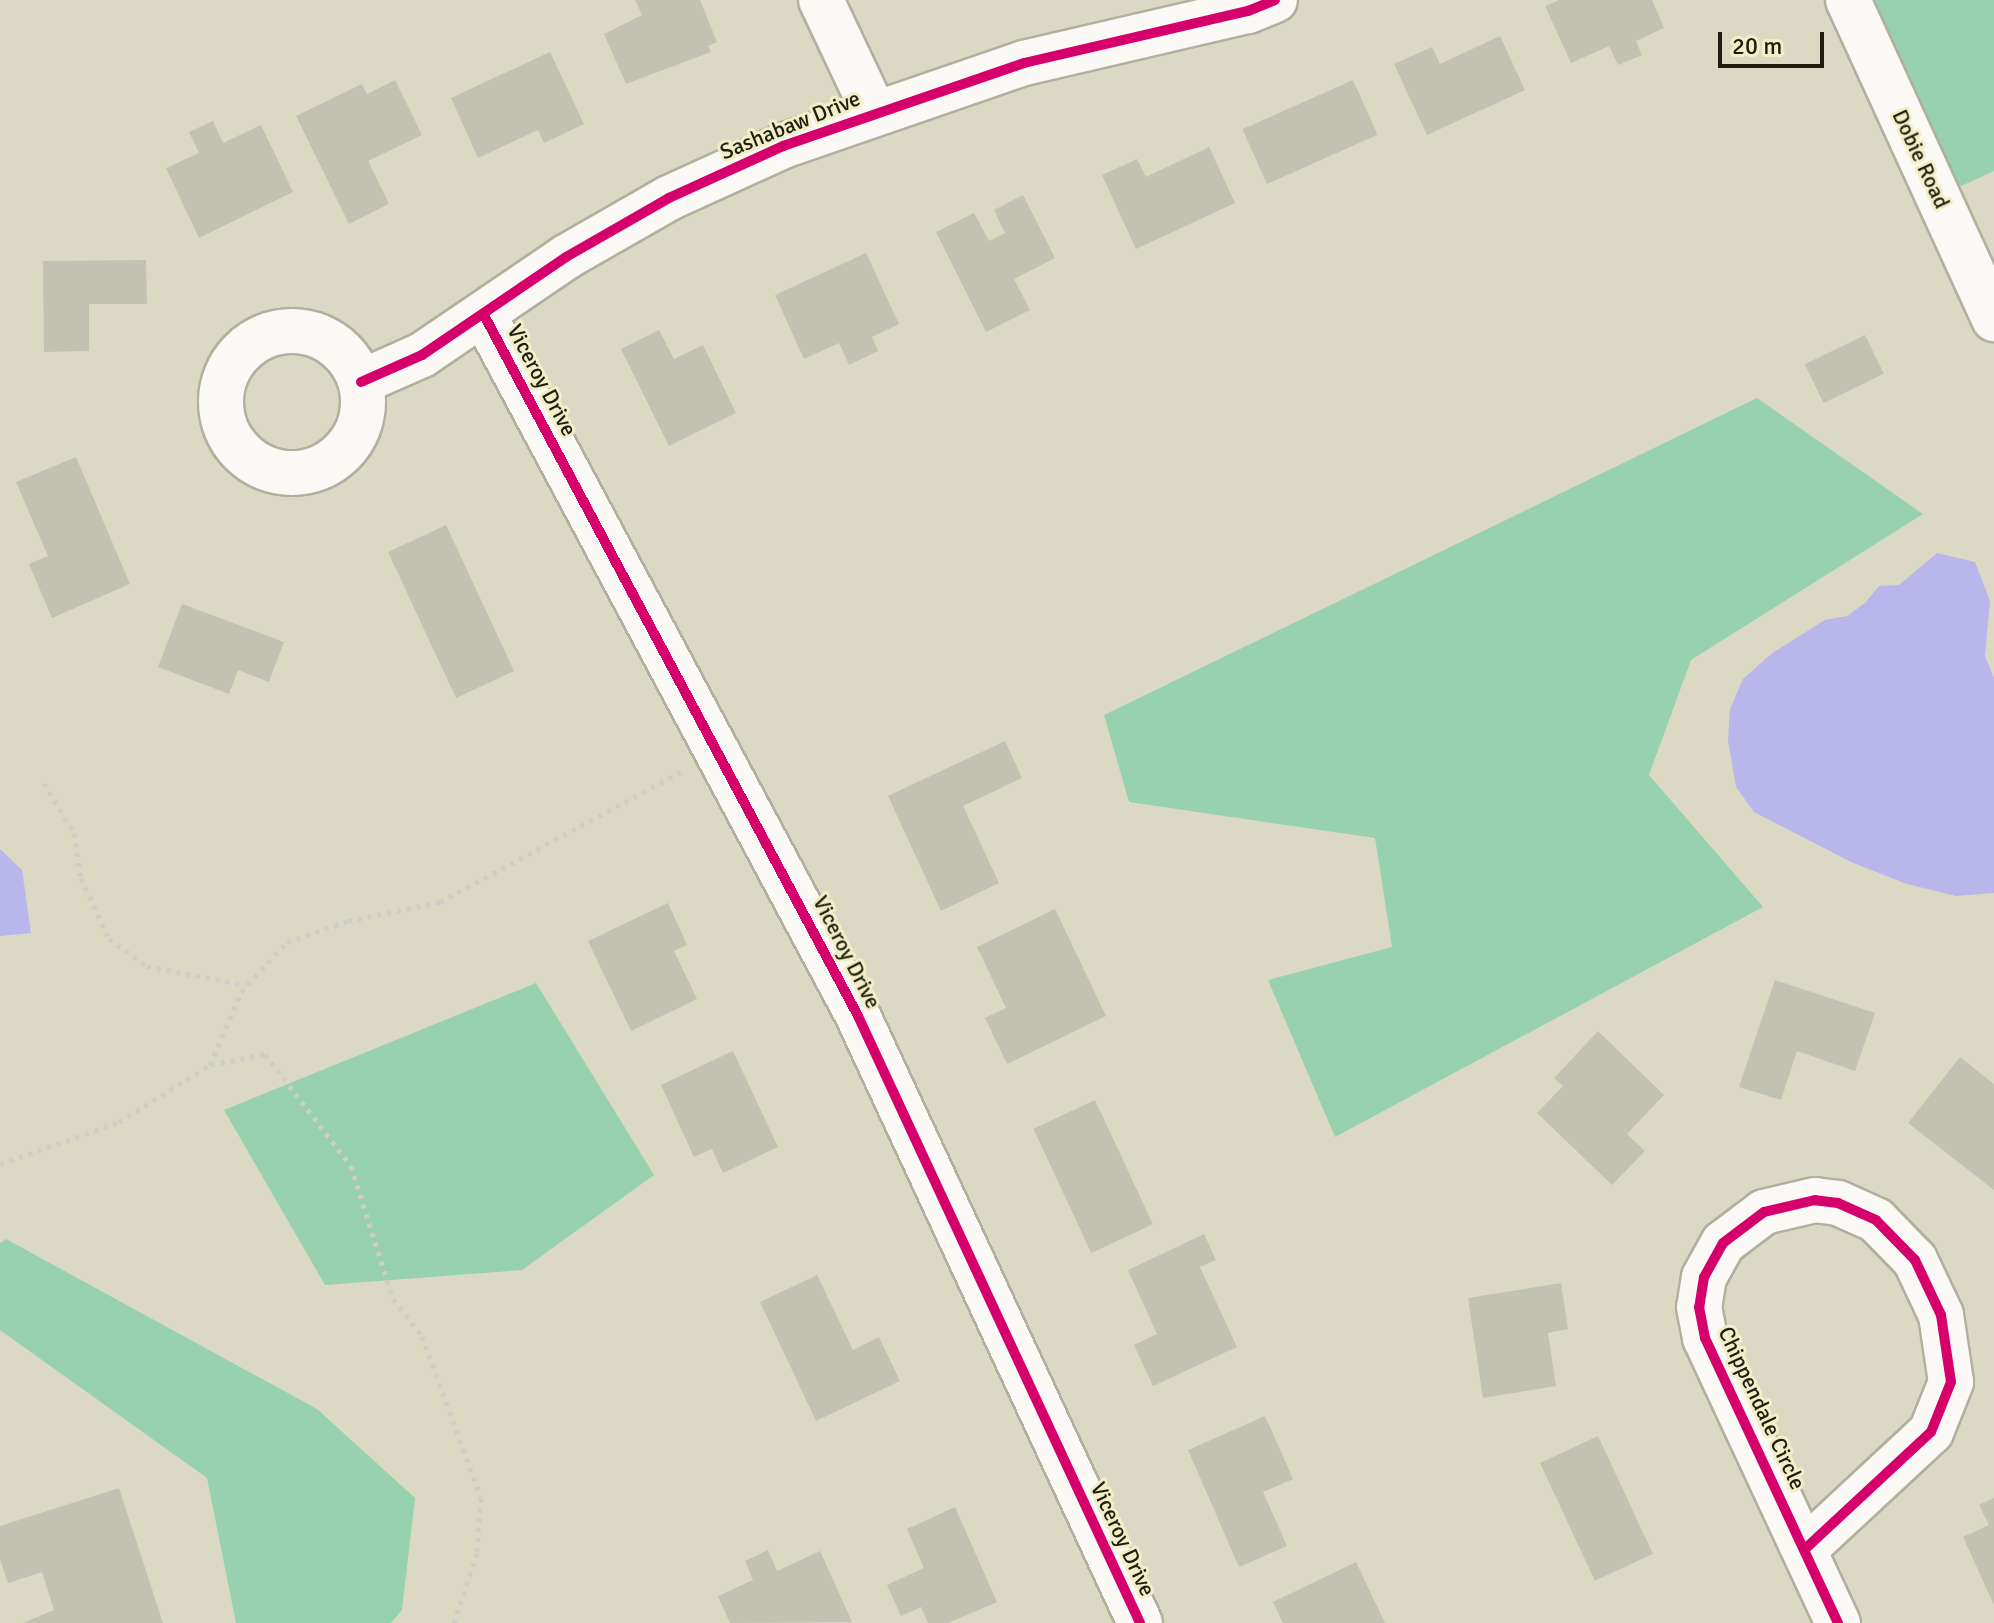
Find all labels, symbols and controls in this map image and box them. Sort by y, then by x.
scale bar [1722,16,1828,66]
text: 20 m [1732,31,1782,61]
street label: Sashabaw Drive [716,85,864,165]
street label: Dobie Road [1887,105,1955,213]
street label: Viceroy Drive [501,320,583,440]
street label: Viceroy Drive [807,891,887,1013]
street label: Chippendale Circle [1713,1322,1811,1494]
street label: Viceroy Drive [1085,1478,1161,1600]

